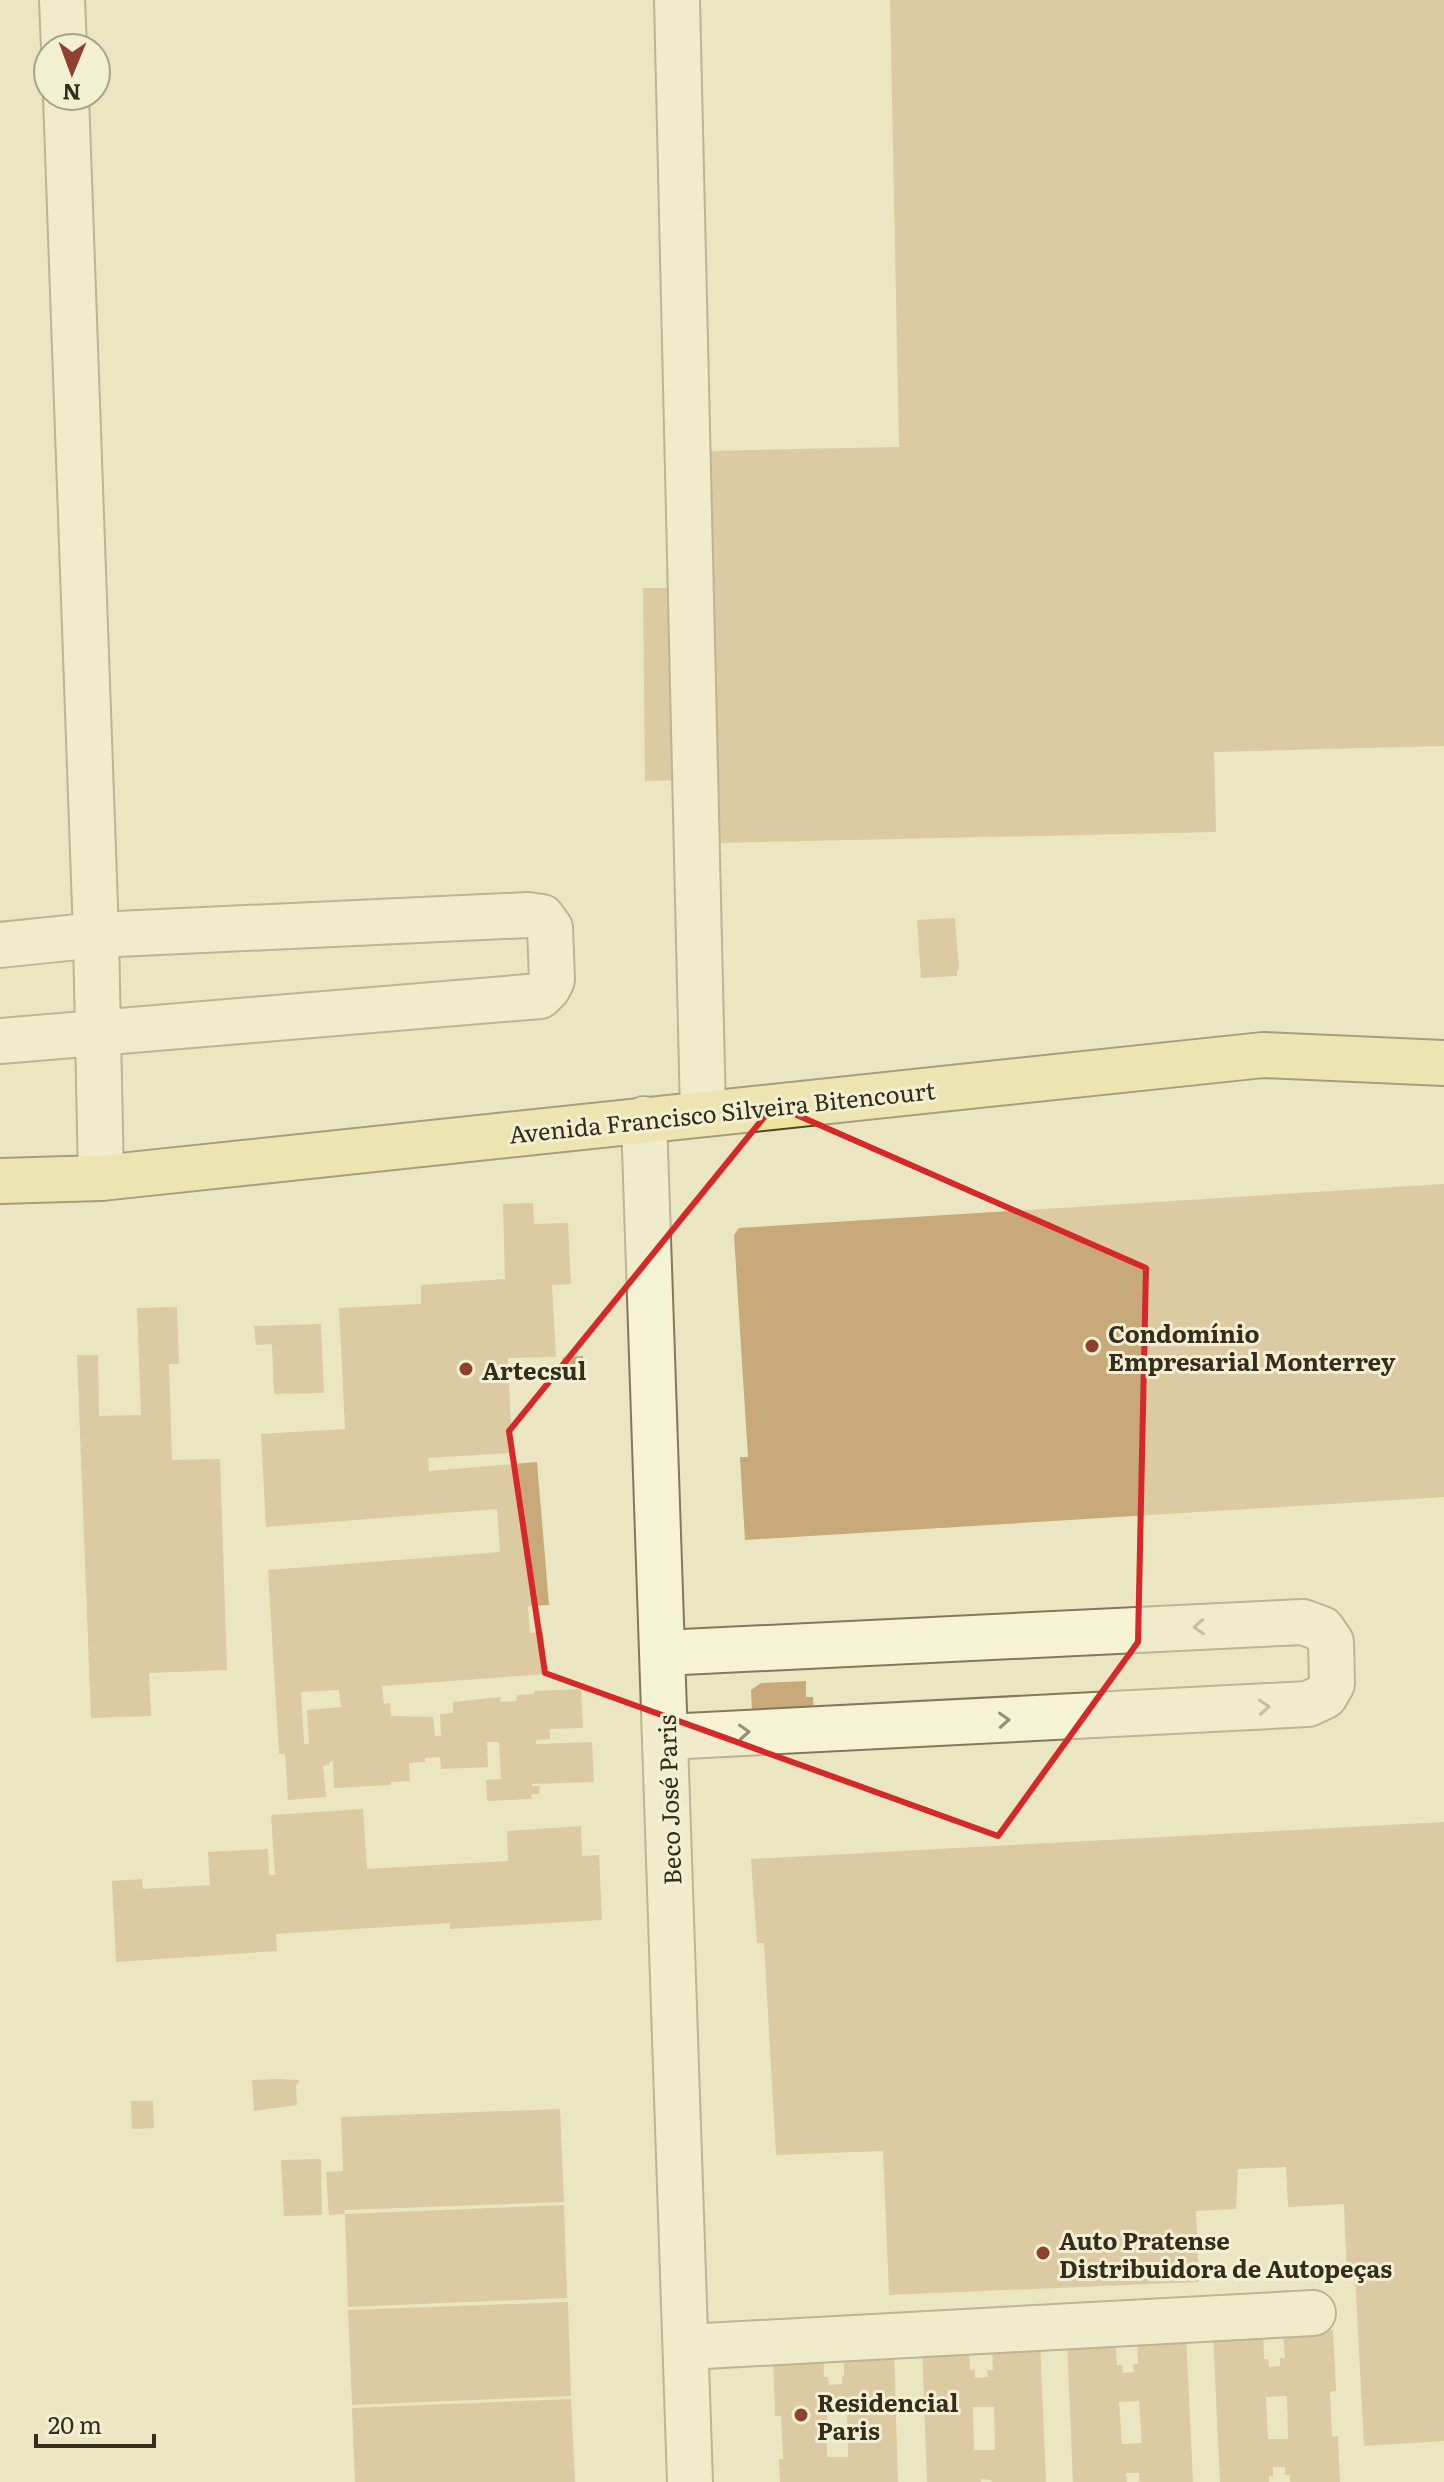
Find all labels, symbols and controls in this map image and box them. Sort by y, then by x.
north arrow [32,32,112,112]
text: N [62,77,81,110]
street label: Avenida Francisco Silveira Bitencourt [507,1071,937,1151]
place label: Condomínio Empresarial Monterrey [1108,1315,1396,1378]
marker: Condomínio Empresarial Monterrey [1083,1337,1101,1355]
place label: Artecsul [482,1352,587,1387]
marker: Artecsul [457,1360,475,1378]
one-way arrow [1192,1618,1205,1635]
one-way arrow [1258,1699,1271,1716]
one-way arrow [998,1712,1011,1729]
street label: Beco José Paris [648,1714,688,1886]
one-way arrow [738,1724,751,1741]
place label: Auto Pratense Distribuidora de Autopeças [1059,2222,1392,2285]
marker: Auto Pratense Distribuidora de Autopeças [1034,2244,1052,2262]
place label: Residencial Paris [817,2384,959,2447]
scale bar [36,2398,154,2448]
text: 20 m [48,2406,102,2441]
marker: Residencial Paris [792,2406,810,2424]

